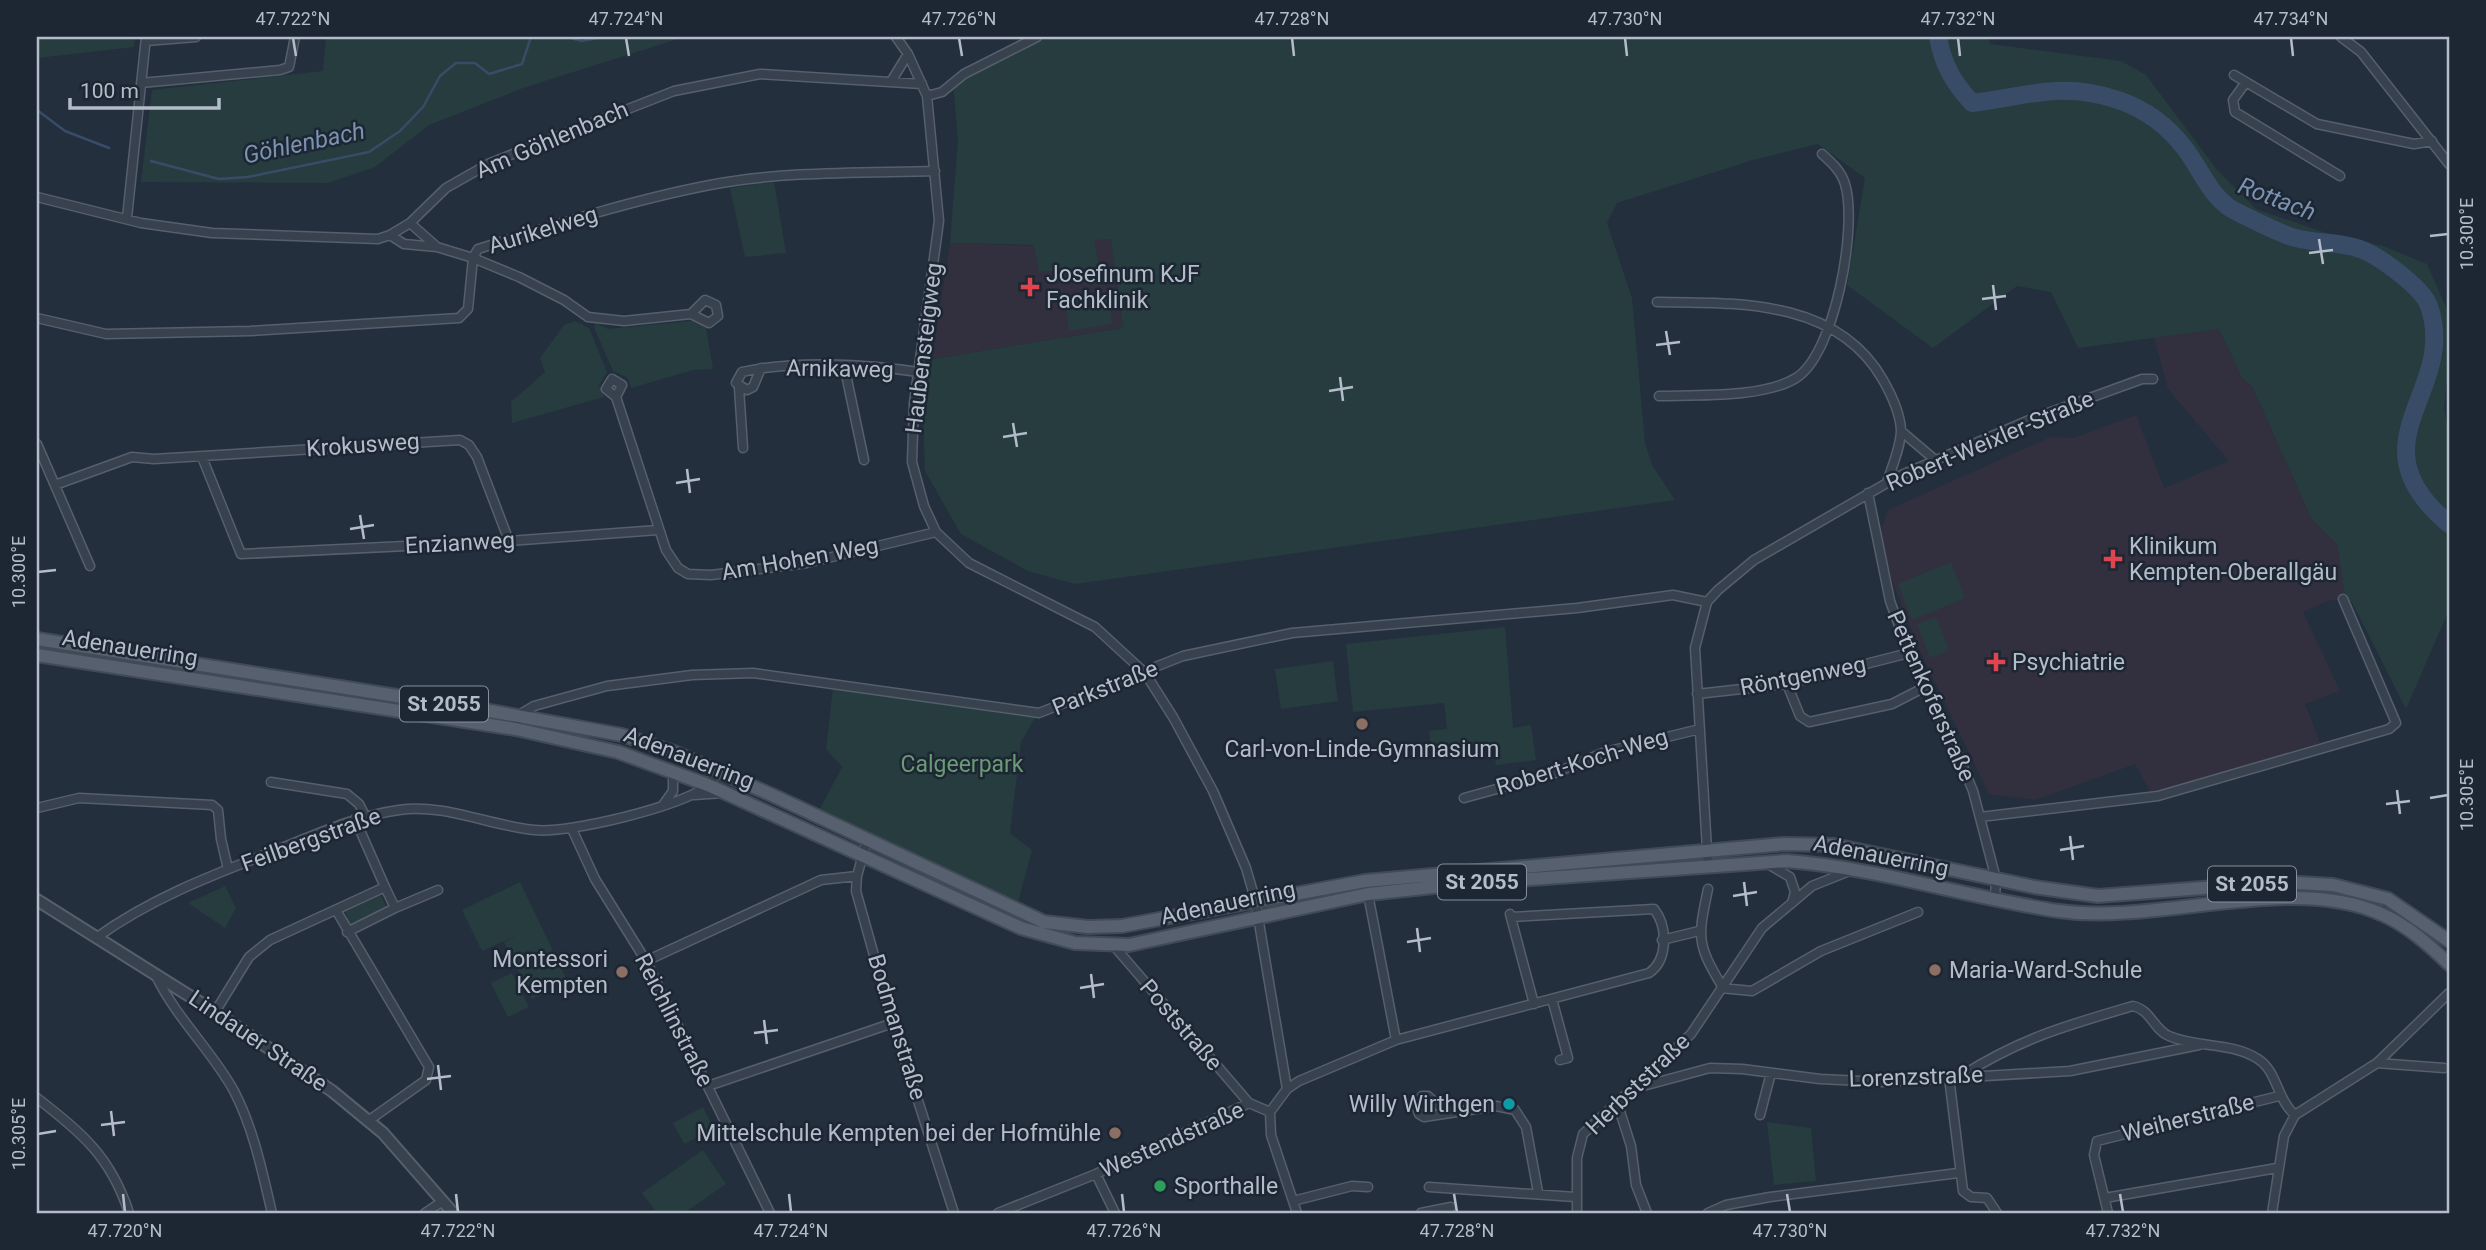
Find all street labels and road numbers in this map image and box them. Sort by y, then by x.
street label: Am Göhlenbach [472,96,632,184]
street label: Aurikelweg [485,201,601,259]
street label: Haubensteigweg [900,261,948,435]
street label: Arnikaweg [786,355,894,383]
street label: Robert-Weixler-Straße [1882,385,2098,497]
street label: Krokusweg [305,428,421,462]
street label: Enzianweg [404,527,516,559]
street label: Am Hohen Weg [719,532,881,586]
street label: Pettenkoferstraße [1881,606,1981,786]
street label: Adenauerring [60,624,200,672]
street label: Röntgenweg [1738,651,1868,701]
street label: Parkstraße [1048,655,1162,721]
road number: St 2055 [400,686,488,722]
street label: Adenauerring [620,721,758,795]
street label: Robert-Koch-Weg [1493,723,1671,801]
street label: Feilbergstraße [238,802,384,878]
street label: Adenauerring [1811,830,1951,882]
road number: St 2055 [1438,864,1526,900]
road number: St 2055 [2208,866,2296,902]
street label: Adenauerring [1158,876,1298,930]
street label: Reichlinstraße [629,949,719,1091]
street label: Bodmanstraße [862,951,932,1103]
street label: Poststraße [1134,974,1228,1076]
street label: Lindauer Straße [184,985,332,1097]
street label: Herbststraße [1580,1028,1696,1140]
street label: Lorenzstraße [1848,1061,1984,1093]
street label: Weiherstraße [2119,1088,2257,1148]
street label: Westendstraße [1096,1096,1248,1184]

